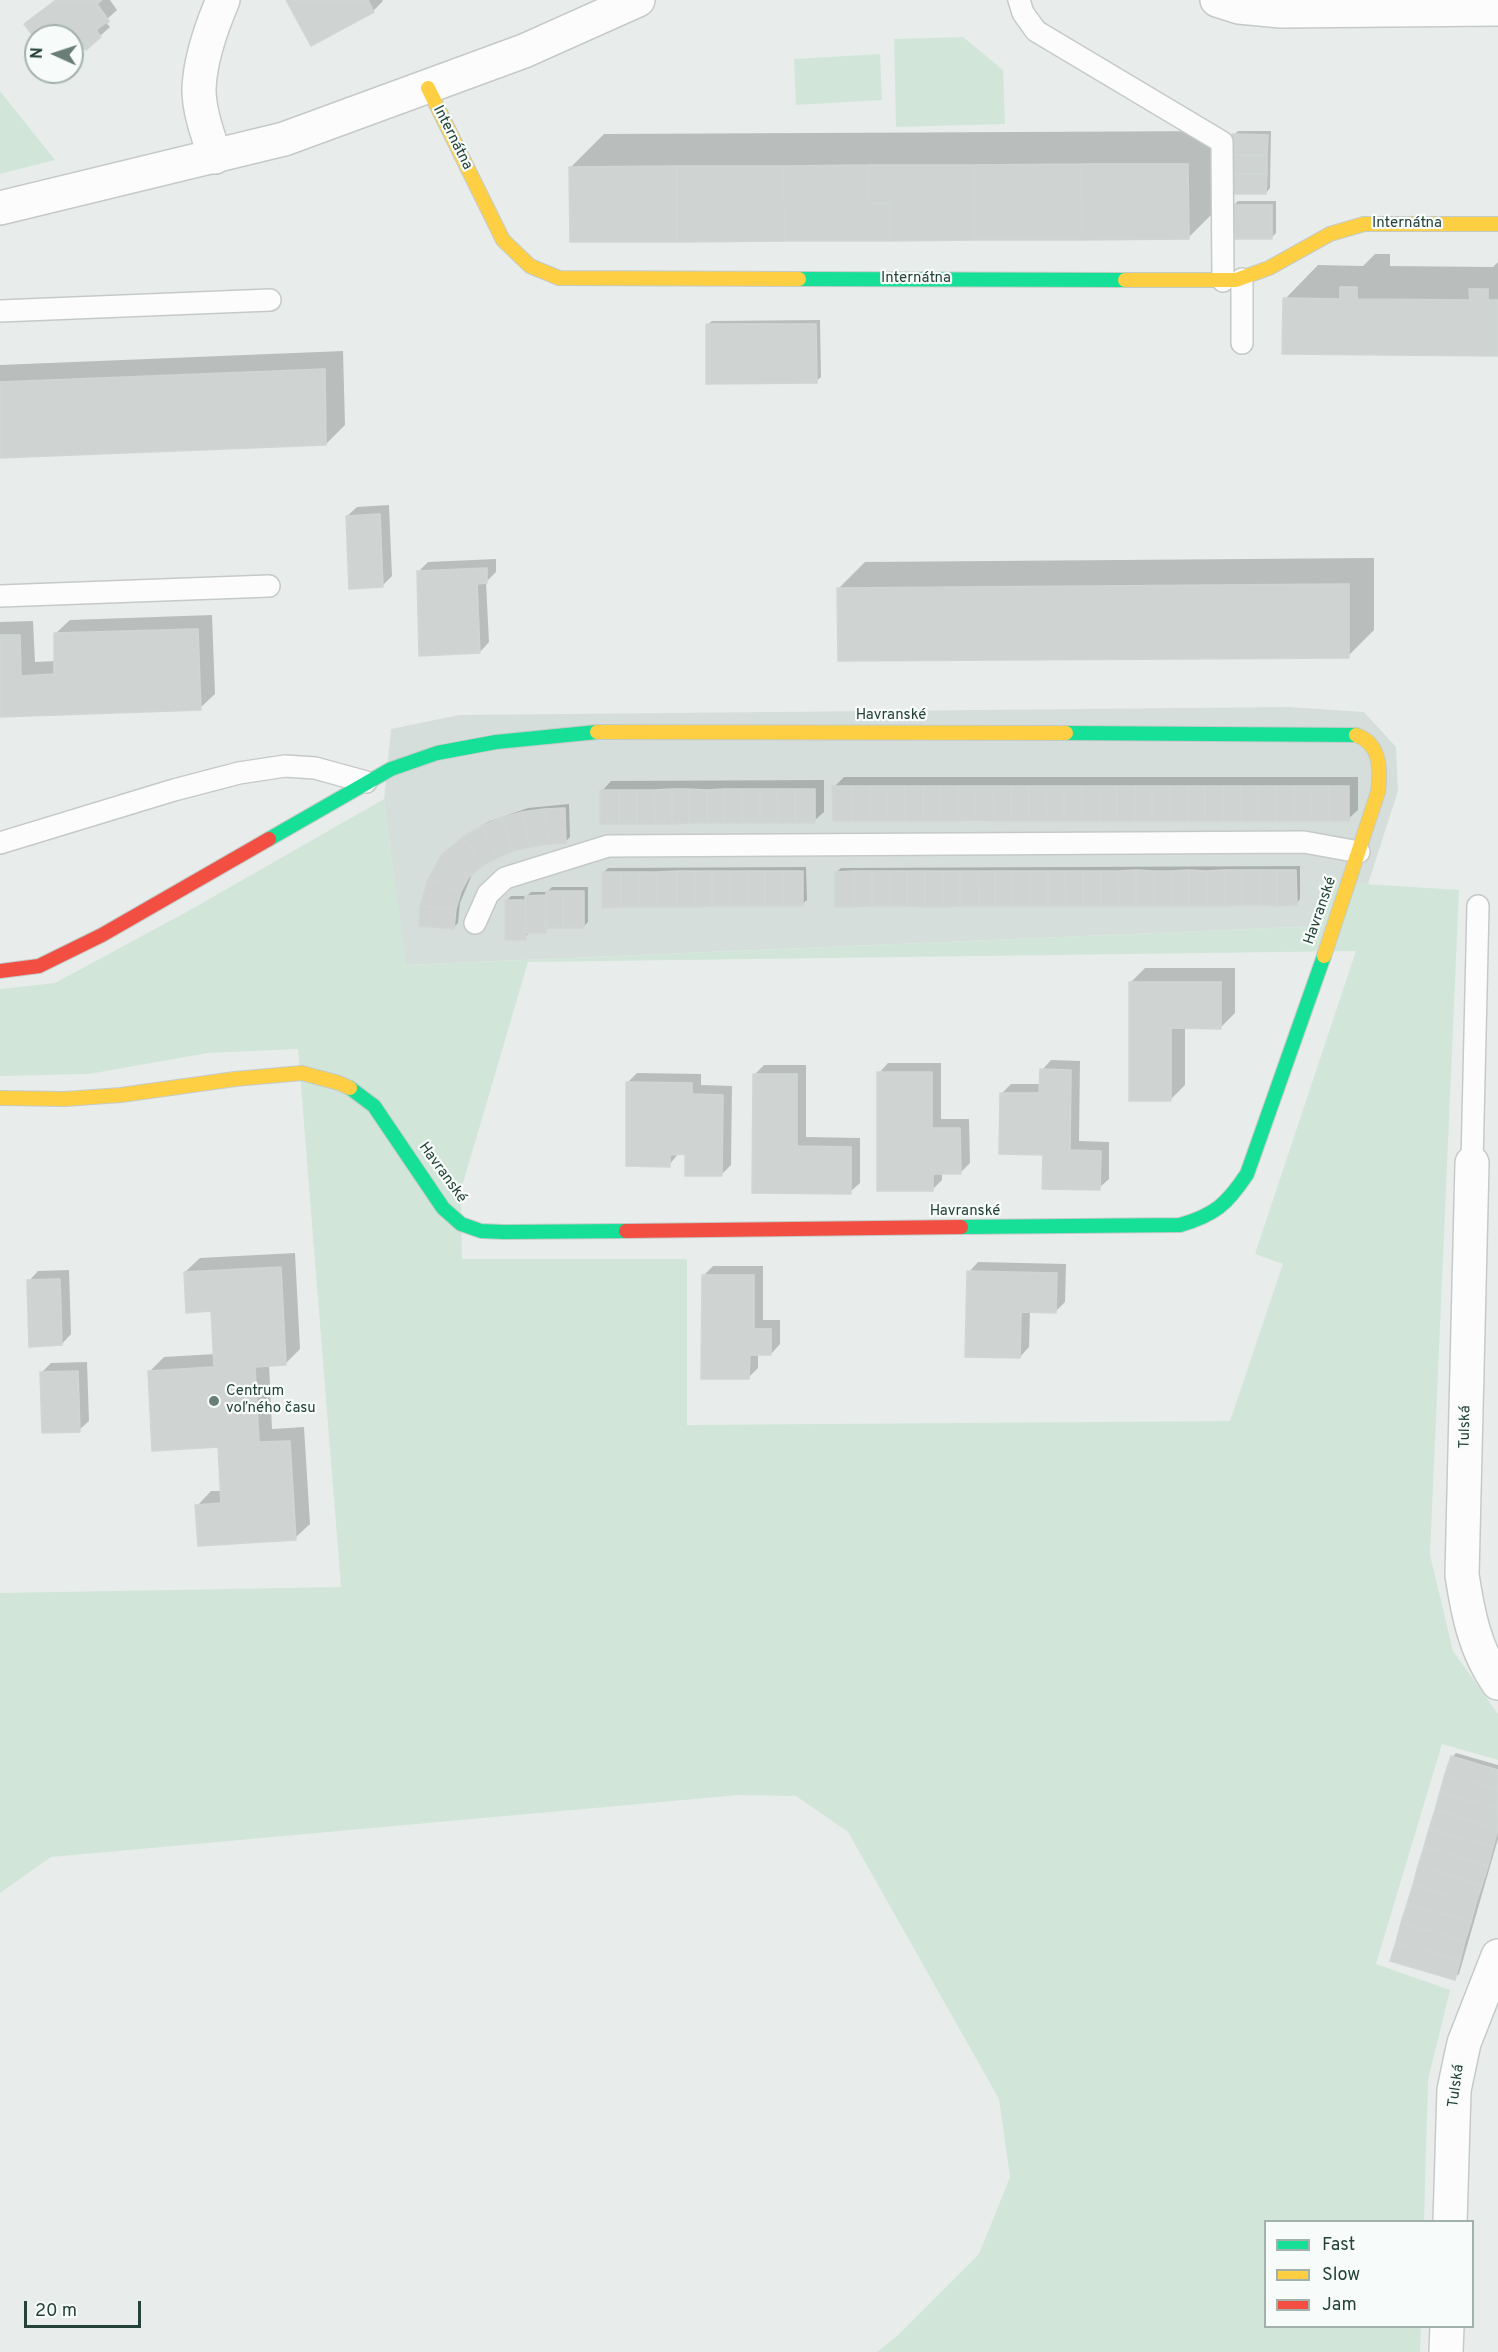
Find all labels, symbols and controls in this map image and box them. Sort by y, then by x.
north arrow [24,24,84,84]
text: N [28,47,48,59]
street label: Internátna [428,103,476,173]
street label: Internátna [1372,215,1442,233]
street label: Internátna [881,270,951,288]
street label: Havranské [856,707,926,725]
street label: Havranské [1301,875,1341,947]
street label: Havranské [414,1139,470,1207]
street label: Havranské [930,1203,1000,1221]
place label: Centrum voľného času [226,1383,316,1418]
marker: Centrum voľného času [207,1394,221,1408]
street label: Tulská [1457,1405,1475,1449]
street label: Tulská [1445,2063,1469,2109]
legend [1264,2220,1474,2328]
text: Fast [1322,2234,1355,2257]
text: Slow [1322,2264,1360,2287]
scale bar [27,2289,144,2327]
text: Jam [1322,2294,1357,2317]
text: 20 m [35,2300,77,2323]

